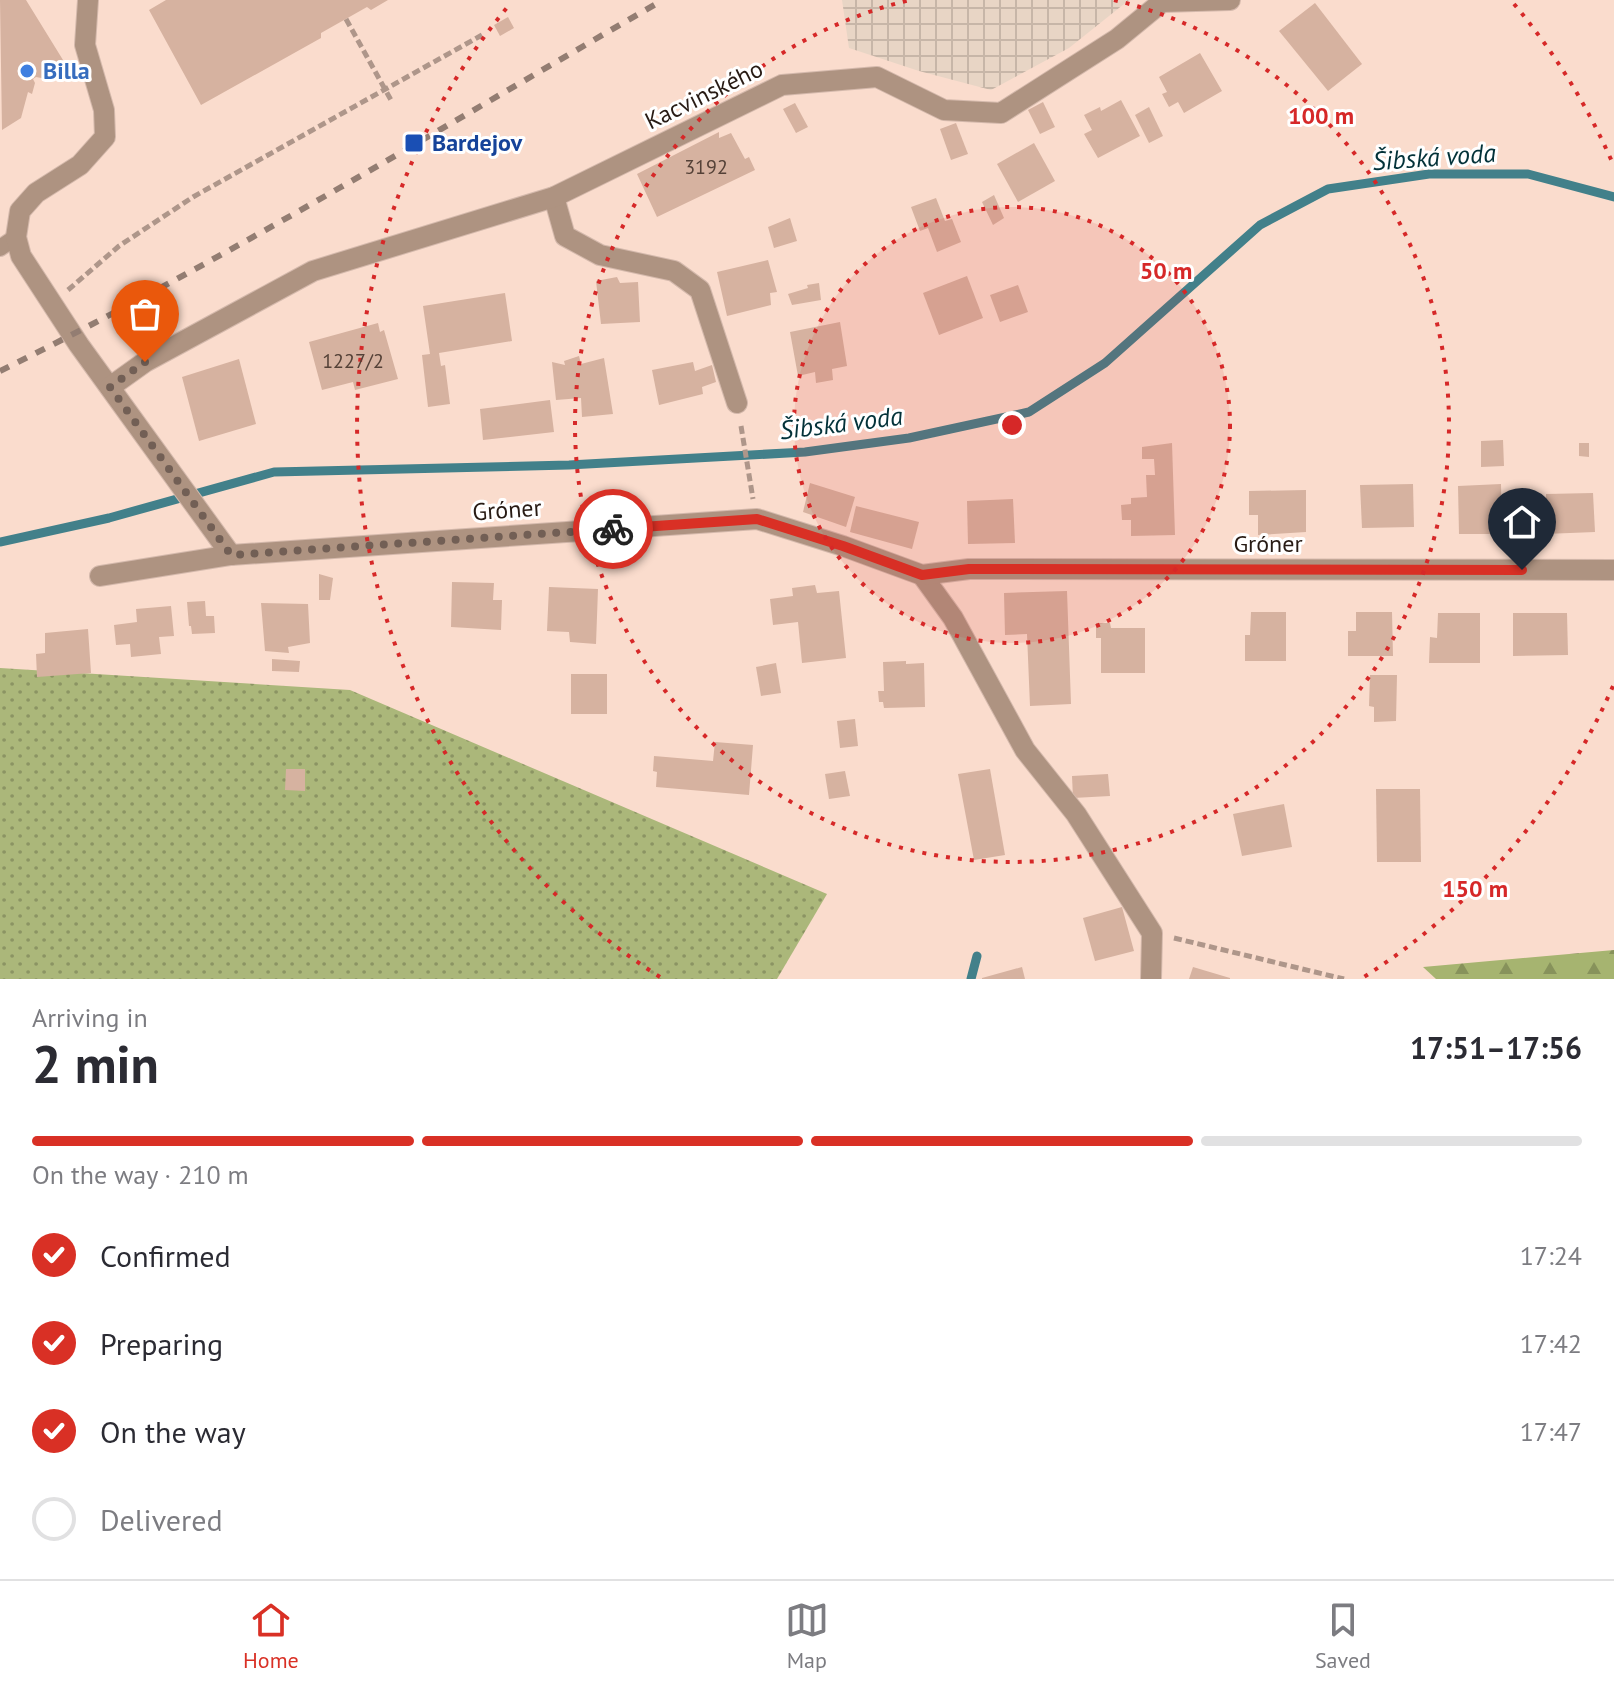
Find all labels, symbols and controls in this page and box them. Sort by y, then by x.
street label: Kacvinského [640,53,768,136]
place label: Billa [43,55,90,86]
marker: Billa [18,62,36,80]
text: 100 m [1288,100,1354,131]
place label: Bardejov [432,127,523,158]
marker: Bardejov [403,132,425,154]
water label: Šibská voda [1371,136,1497,177]
house number: 3192 [684,154,728,180]
text: 50 m [1140,255,1192,286]
pin [111,280,179,362]
icon: bag [123,292,167,336]
house number: 1227/2 [322,348,384,374]
water label: Šibská voda [778,399,905,446]
centre of rings [998,411,1026,439]
pin [1488,488,1556,570]
courier [573,489,653,569]
street label: Gróner [471,492,543,527]
icon: home [1500,500,1544,544]
icon: bike [591,507,635,551]
street label: Gróner [1233,528,1303,559]
text: 150 m [1442,873,1508,904]
text: Arriving in [32,1001,148,1034]
text: 17:51–17:56 [1410,1028,1582,1067]
text: 2 min [32,1030,159,1097]
text: On the way · 210 m [32,1158,249,1191]
icon: check [32,1233,76,1277]
text: Confirmed [100,1236,231,1275]
text: 17:24 [1520,1239,1582,1272]
icon: check [32,1321,76,1365]
text: Preparing [100,1324,223,1363]
text: 17:42 [1520,1327,1582,1360]
icon: check [32,1409,76,1453]
text: On the way [100,1412,246,1451]
text: 17:47 [1520,1415,1582,1448]
text: Delivered [100,1500,223,1539]
tab: Home [243,1598,299,1674]
tab: Map [785,1598,829,1674]
tab: Saved [1315,1598,1371,1674]

